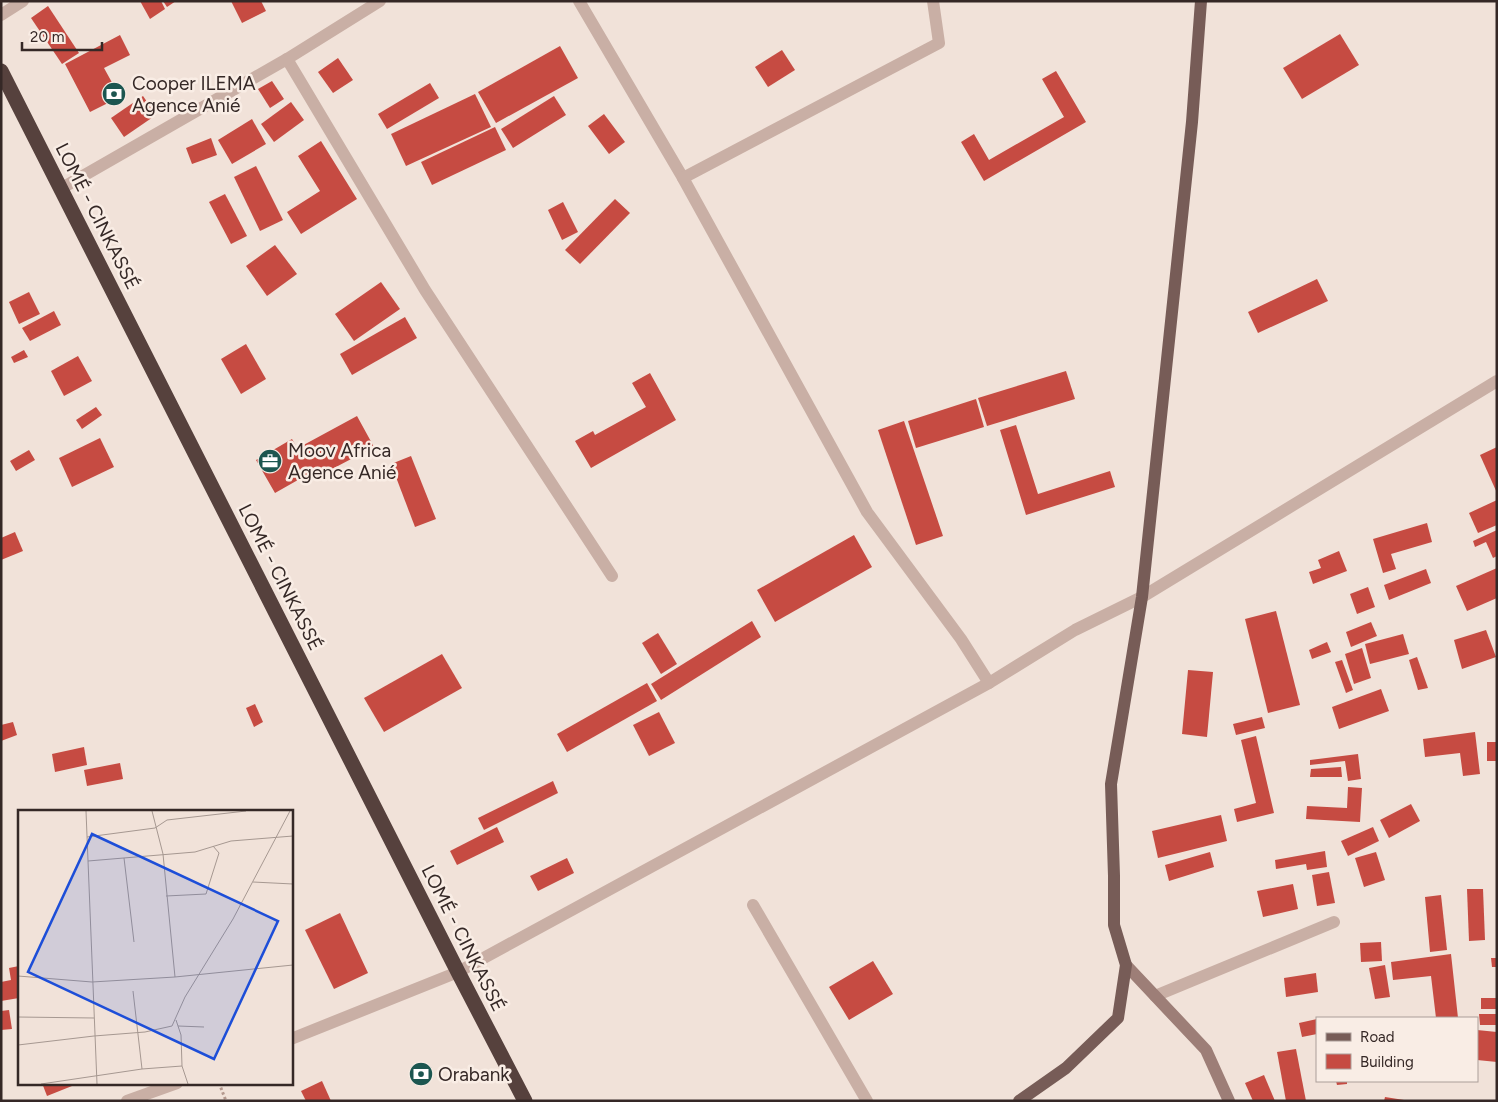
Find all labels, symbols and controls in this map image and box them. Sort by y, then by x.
scale bar [22,20,102,52]
text: 20 m [30,28,64,46]
place label: Cooper ILEMA Agence Anié [132,72,256,117]
bank icon: Cooper ILEMA Agence Anié [101,81,127,107]
street label: LOMÉ - CINKASSÉ [51,139,144,293]
place label: Moov Africa Agence Anié [288,439,396,484]
office icon: Moov Africa Agence Anié [257,448,283,474]
street label: LOMÉ - CINKASSÉ [234,500,327,654]
inset map [18,810,292,1084]
street label: LOMÉ - CINKASSÉ [417,861,510,1015]
legend [1316,1017,1478,1082]
text: Road [1360,1028,1395,1046]
text: Building [1360,1053,1414,1071]
bank icon: Orabank [408,1061,434,1087]
place label: Orabank [438,1063,510,1086]

